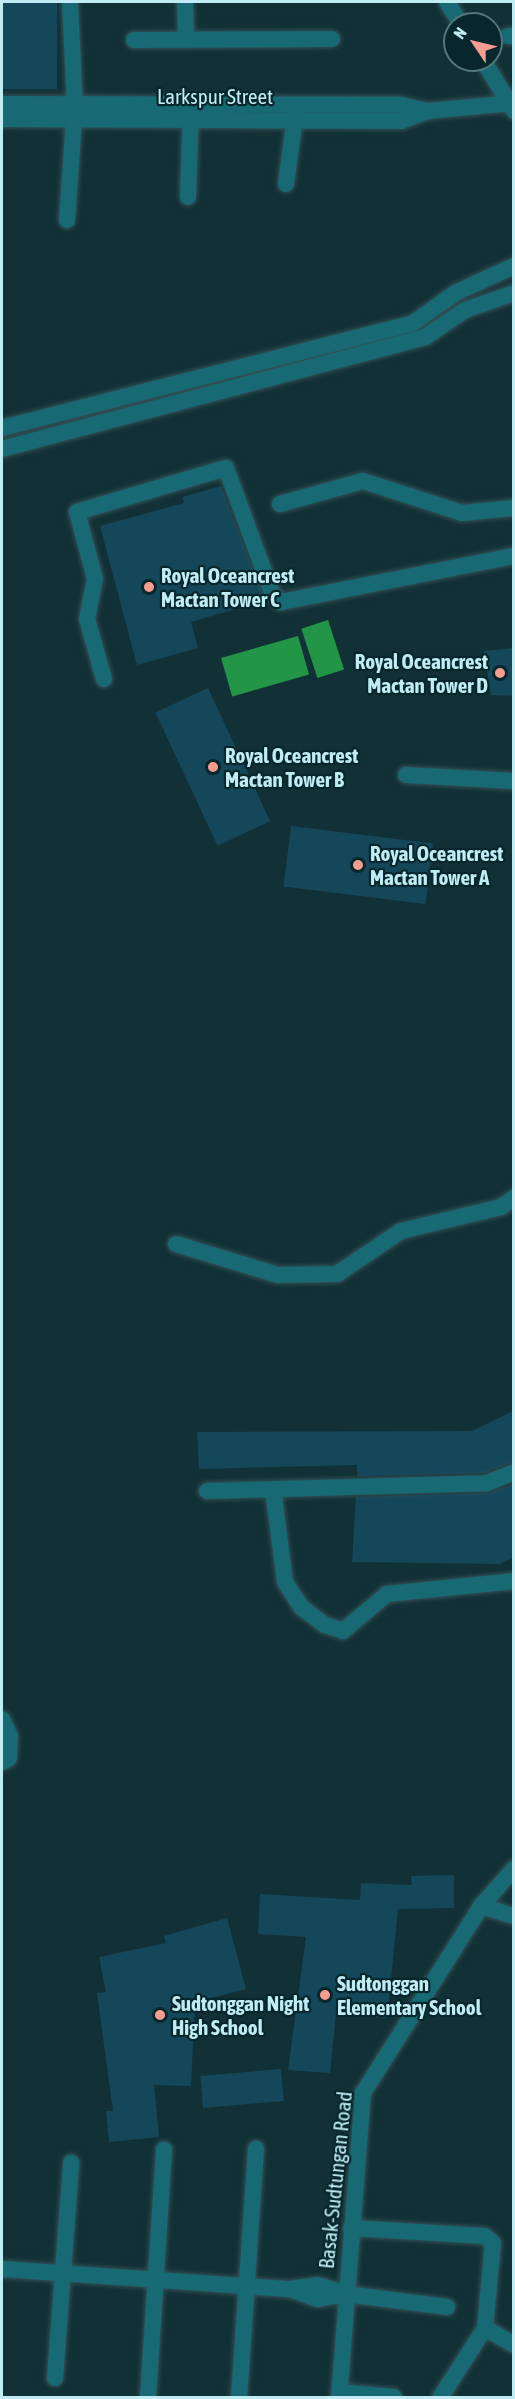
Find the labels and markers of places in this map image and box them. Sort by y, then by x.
place label: Royal Oceancrest Mactan Tower C [161,562,294,612]
marker: Royal Oceancrest Mactan Tower C [142,580,156,594]
place label: Royal Oceancrest Mactan Tower D [355,648,488,698]
marker: Royal Oceancrest Mactan Tower D [493,666,507,680]
place label: Royal Oceancrest Mactan Tower B [225,742,358,792]
marker: Royal Oceancrest Mactan Tower B [206,760,220,774]
place label: Royal Oceancrest Mactan Tower A [370,840,503,890]
marker: Royal Oceancrest Mactan Tower A [351,858,365,872]
place label: Sudtonggan Elementary School [337,1970,481,2020]
marker: Sudtonggan Elementary School [318,1988,332,2002]
place label: Sudtonggan Night High School [172,1990,309,2040]
marker: Sudtonggan Night High School [153,2008,167,2022]

